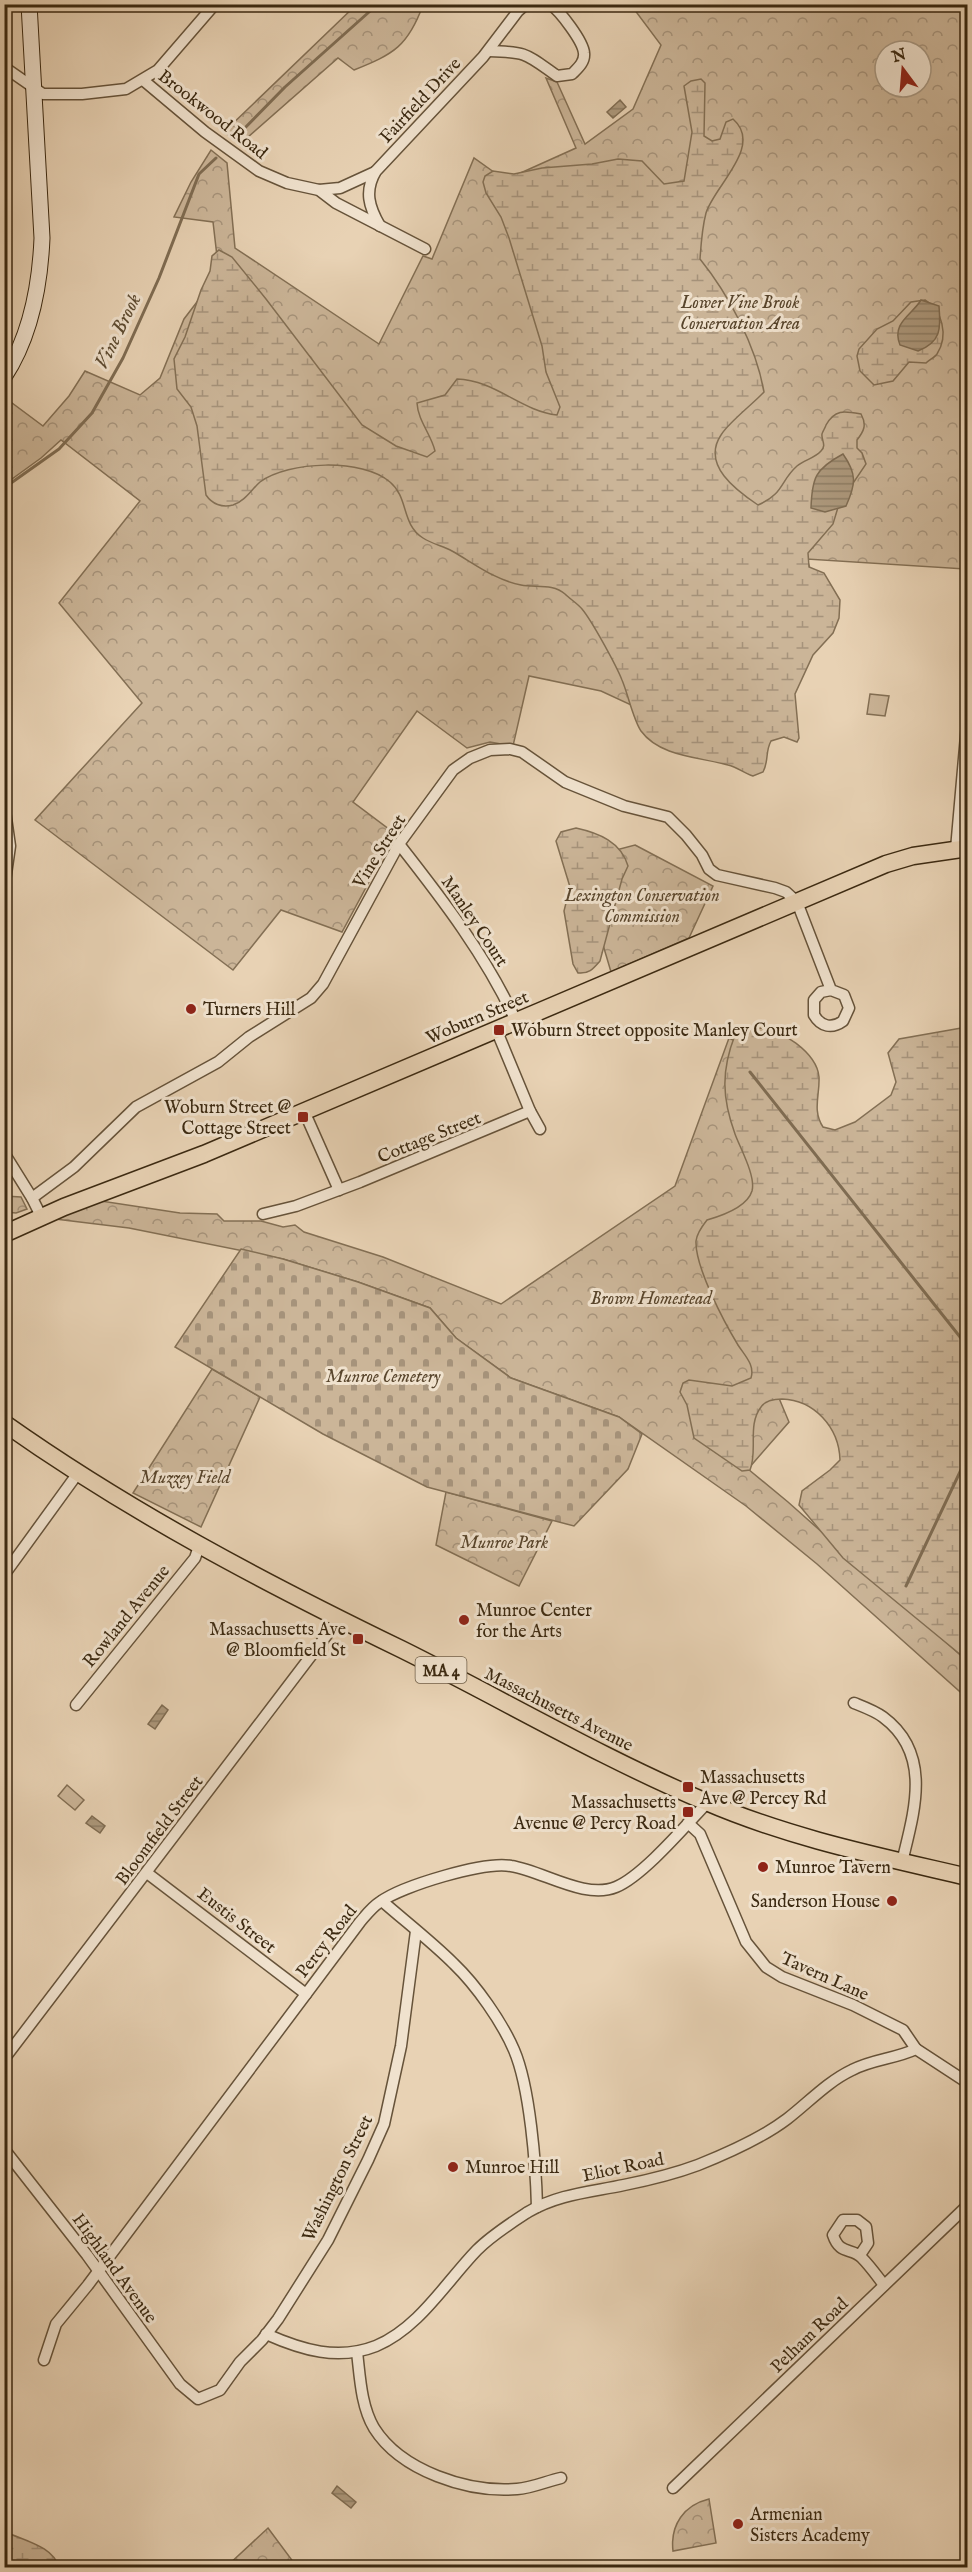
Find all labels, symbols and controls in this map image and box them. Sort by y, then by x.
north arrow [873,39,933,99]
text: N [889,45,909,68]
street label: Fairfield Drive [375,53,467,149]
street label: Brookwood Road [153,65,272,165]
water label: Vine Brook [89,290,147,373]
park label: Lower Vine Brook Conservation Area [680,292,800,336]
street label: Vine Street [348,810,412,894]
street label: Manley Court [435,872,513,972]
park label: Lexington Conservation Commission [563,885,720,929]
street label: Woburn Street [423,986,533,1050]
place label: Turners Hill [203,999,295,1022]
marker: Turners Hill [184,1002,198,1016]
place label: Woburn Street opposite Manley Court [511,1020,798,1043]
marker: Woburn Street opposite Manley Court [492,1023,506,1037]
place label: Woburn Street @ Cottage Street [164,1097,291,1141]
street label: Cottage Street [375,1107,485,1170]
marker: Woburn Street @ Cottage Street [296,1110,310,1124]
park label: Brown Homestead [590,1288,713,1311]
park label: Munroe Cemetery [325,1366,441,1389]
park label: Muzzey Field [140,1467,232,1490]
park label: Munroe Park [460,1532,548,1555]
street label: Rowland Avenue [79,1561,176,1673]
place label: Munroe Center for the Arts [476,1600,592,1644]
marker: Munroe Center for the Arts [457,1613,471,1627]
place label: Massachusetts Ave @ Bloomfield St [209,1619,346,1663]
marker: Massachusetts Ave @ Bloomfield St [351,1632,365,1646]
road number: MA 4 [416,1657,466,1683]
street label: Massachusetts Avenue [480,1663,637,1758]
place label: Massachusetts Ave @ Percey Rd [699,1767,827,1811]
street label: Bloomfield Street [111,1771,209,1890]
marker: Massachusetts Ave @ Percey Rd [681,1780,695,1794]
place label: Massachusetts Avenue @ Percy Road [512,1792,676,1836]
marker: Massachusetts Avenue @ Percy Road [681,1805,695,1819]
place label: Munroe Tavern [775,1857,891,1880]
marker: Munroe Tavern [756,1860,770,1874]
street label: Eustis Street [192,1883,280,1959]
place label: Sanderson House [751,1891,880,1914]
marker: Sanderson House [885,1894,899,1908]
street label: Percy Road [292,1901,363,1983]
street label: Tavern Lane [777,1948,872,2007]
street label: Washington Street [298,2112,379,2246]
street label: Eliot Road [581,2149,666,2188]
place label: Munroe Hill [465,2157,559,2180]
marker: Munroe Hill [446,2160,460,2174]
street label: Highland Avenue [66,2209,161,2328]
street label: Pelham Road [766,2293,854,2379]
place label: Armenian Sisters Academy [749,2504,870,2548]
marker: Armenian Sisters Academy [731,2517,745,2531]

